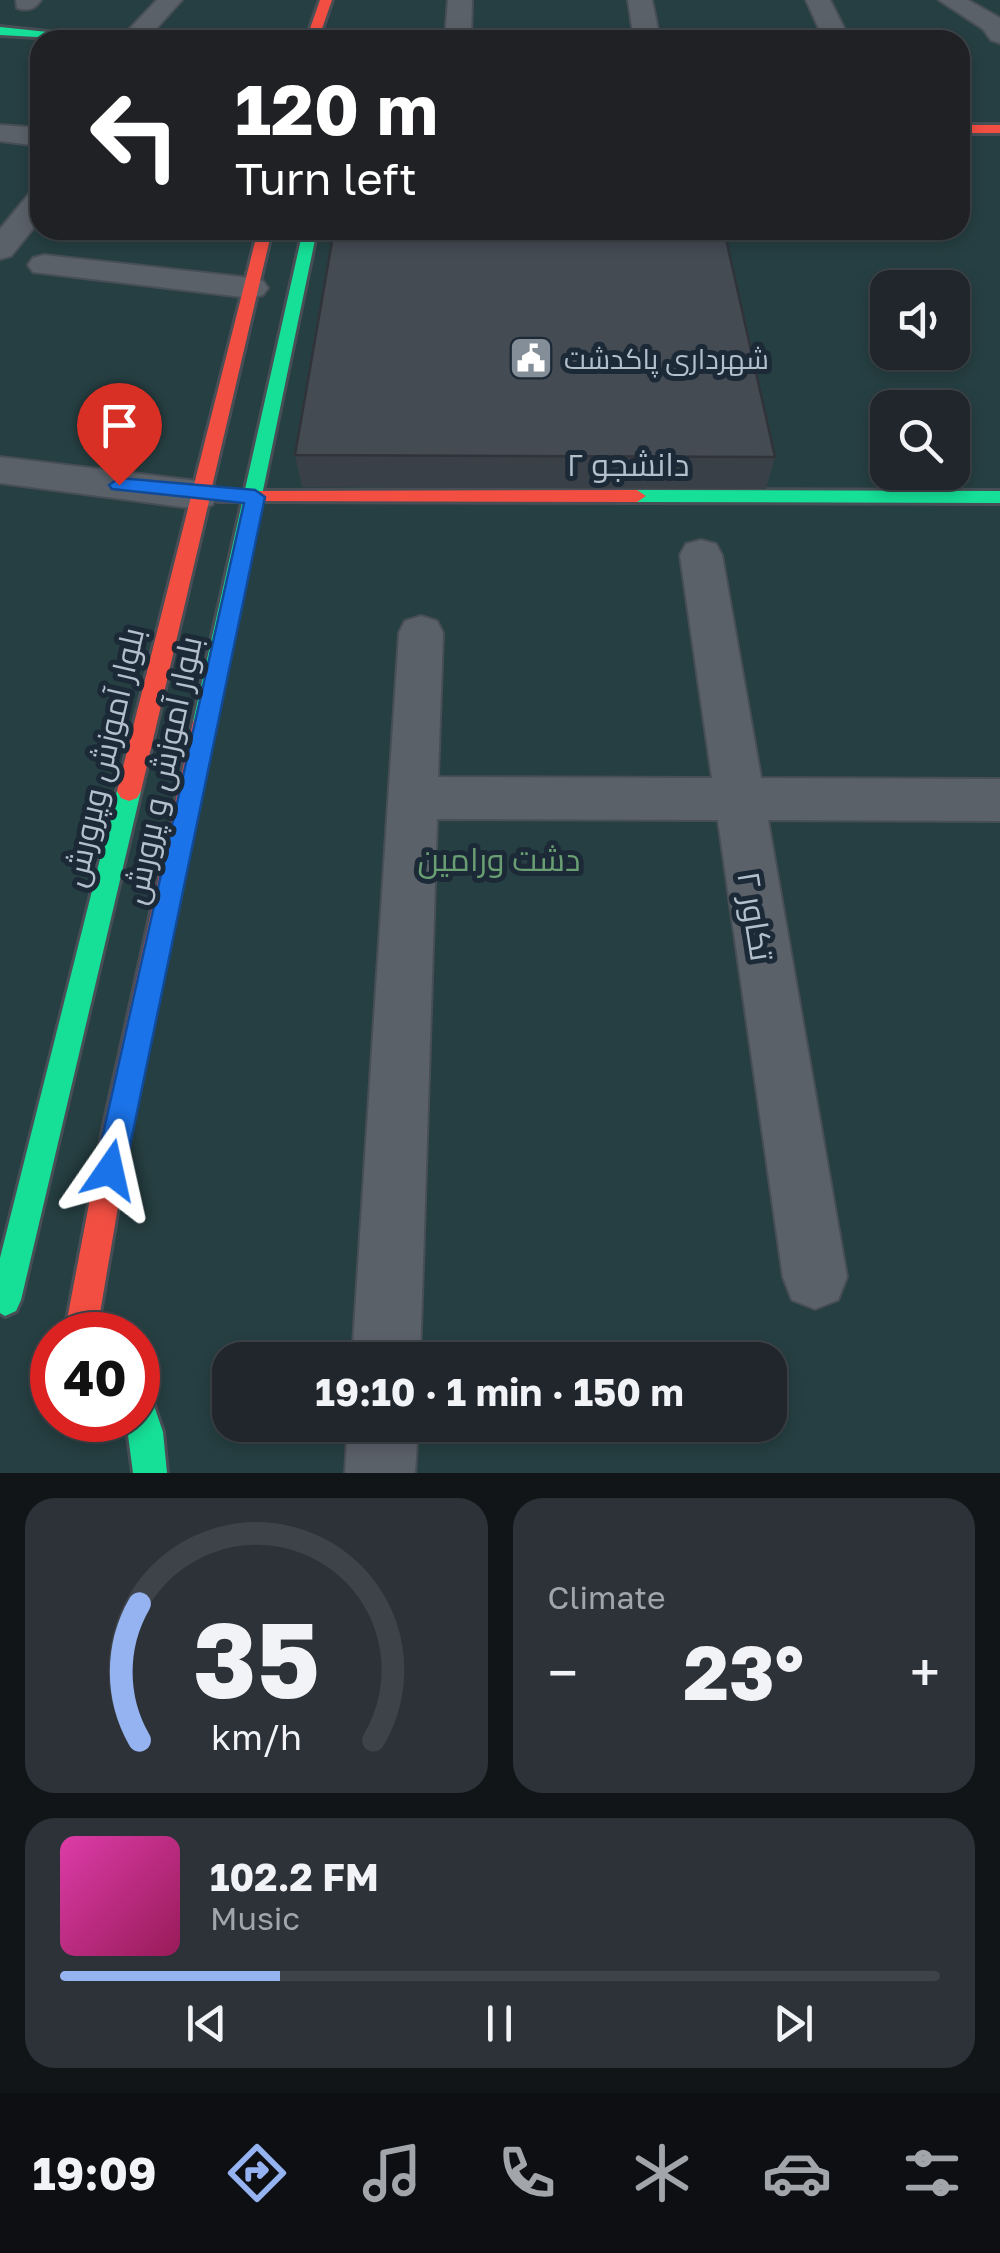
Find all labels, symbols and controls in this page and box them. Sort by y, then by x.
text: 120 m [235,66,438,150]
icon: left [70,70,200,200]
text: Turn left [235,151,417,205]
map controls [870,270,970,490]
button: sound [870,270,970,370]
public building icon: شهرداری پاکدشت [508,335,554,381]
place label: شهرداری پاکدشت [564,342,769,378]
pin [77,383,162,486]
button: search [870,390,970,490]
icon: arrive [92,398,147,453]
street label: دانشجو ۲ [567,445,689,483]
street label: بلوار آموزش وپرورش [55,624,154,891]
street label: بلوار آموزش و پرورش [115,633,212,908]
park label: دشت ورامین [418,840,580,879]
street label: تکاور ۲ [730,869,782,964]
position arrow [58,1118,162,1222]
speed limit sign: 40 [30,1312,160,1442]
text: 19:10 · 1 min · 150 m [315,1369,684,1414]
text: Climate [548,1578,666,1616]
text: 35 [193,1596,320,1721]
text: 23° [683,1626,804,1717]
text: − [548,1639,578,1705]
text: + [910,1639,940,1705]
text: km/h [211,1715,302,1758]
text: 102.2 FM [210,1854,379,1899]
text: Music [210,1899,300,1937]
icon: previous [179,1996,234,2051]
icon: pause [472,1996,527,2051]
icon: next [766,1996,821,2051]
icon: directions [222,2138,292,2208]
icon: music [357,2138,427,2208]
icon: phone [492,2138,562,2208]
icon: climate [627,2138,697,2208]
icon: car [762,2138,832,2208]
icon: filters [897,2138,967,2208]
text: 19:09 [33,2146,157,2200]

